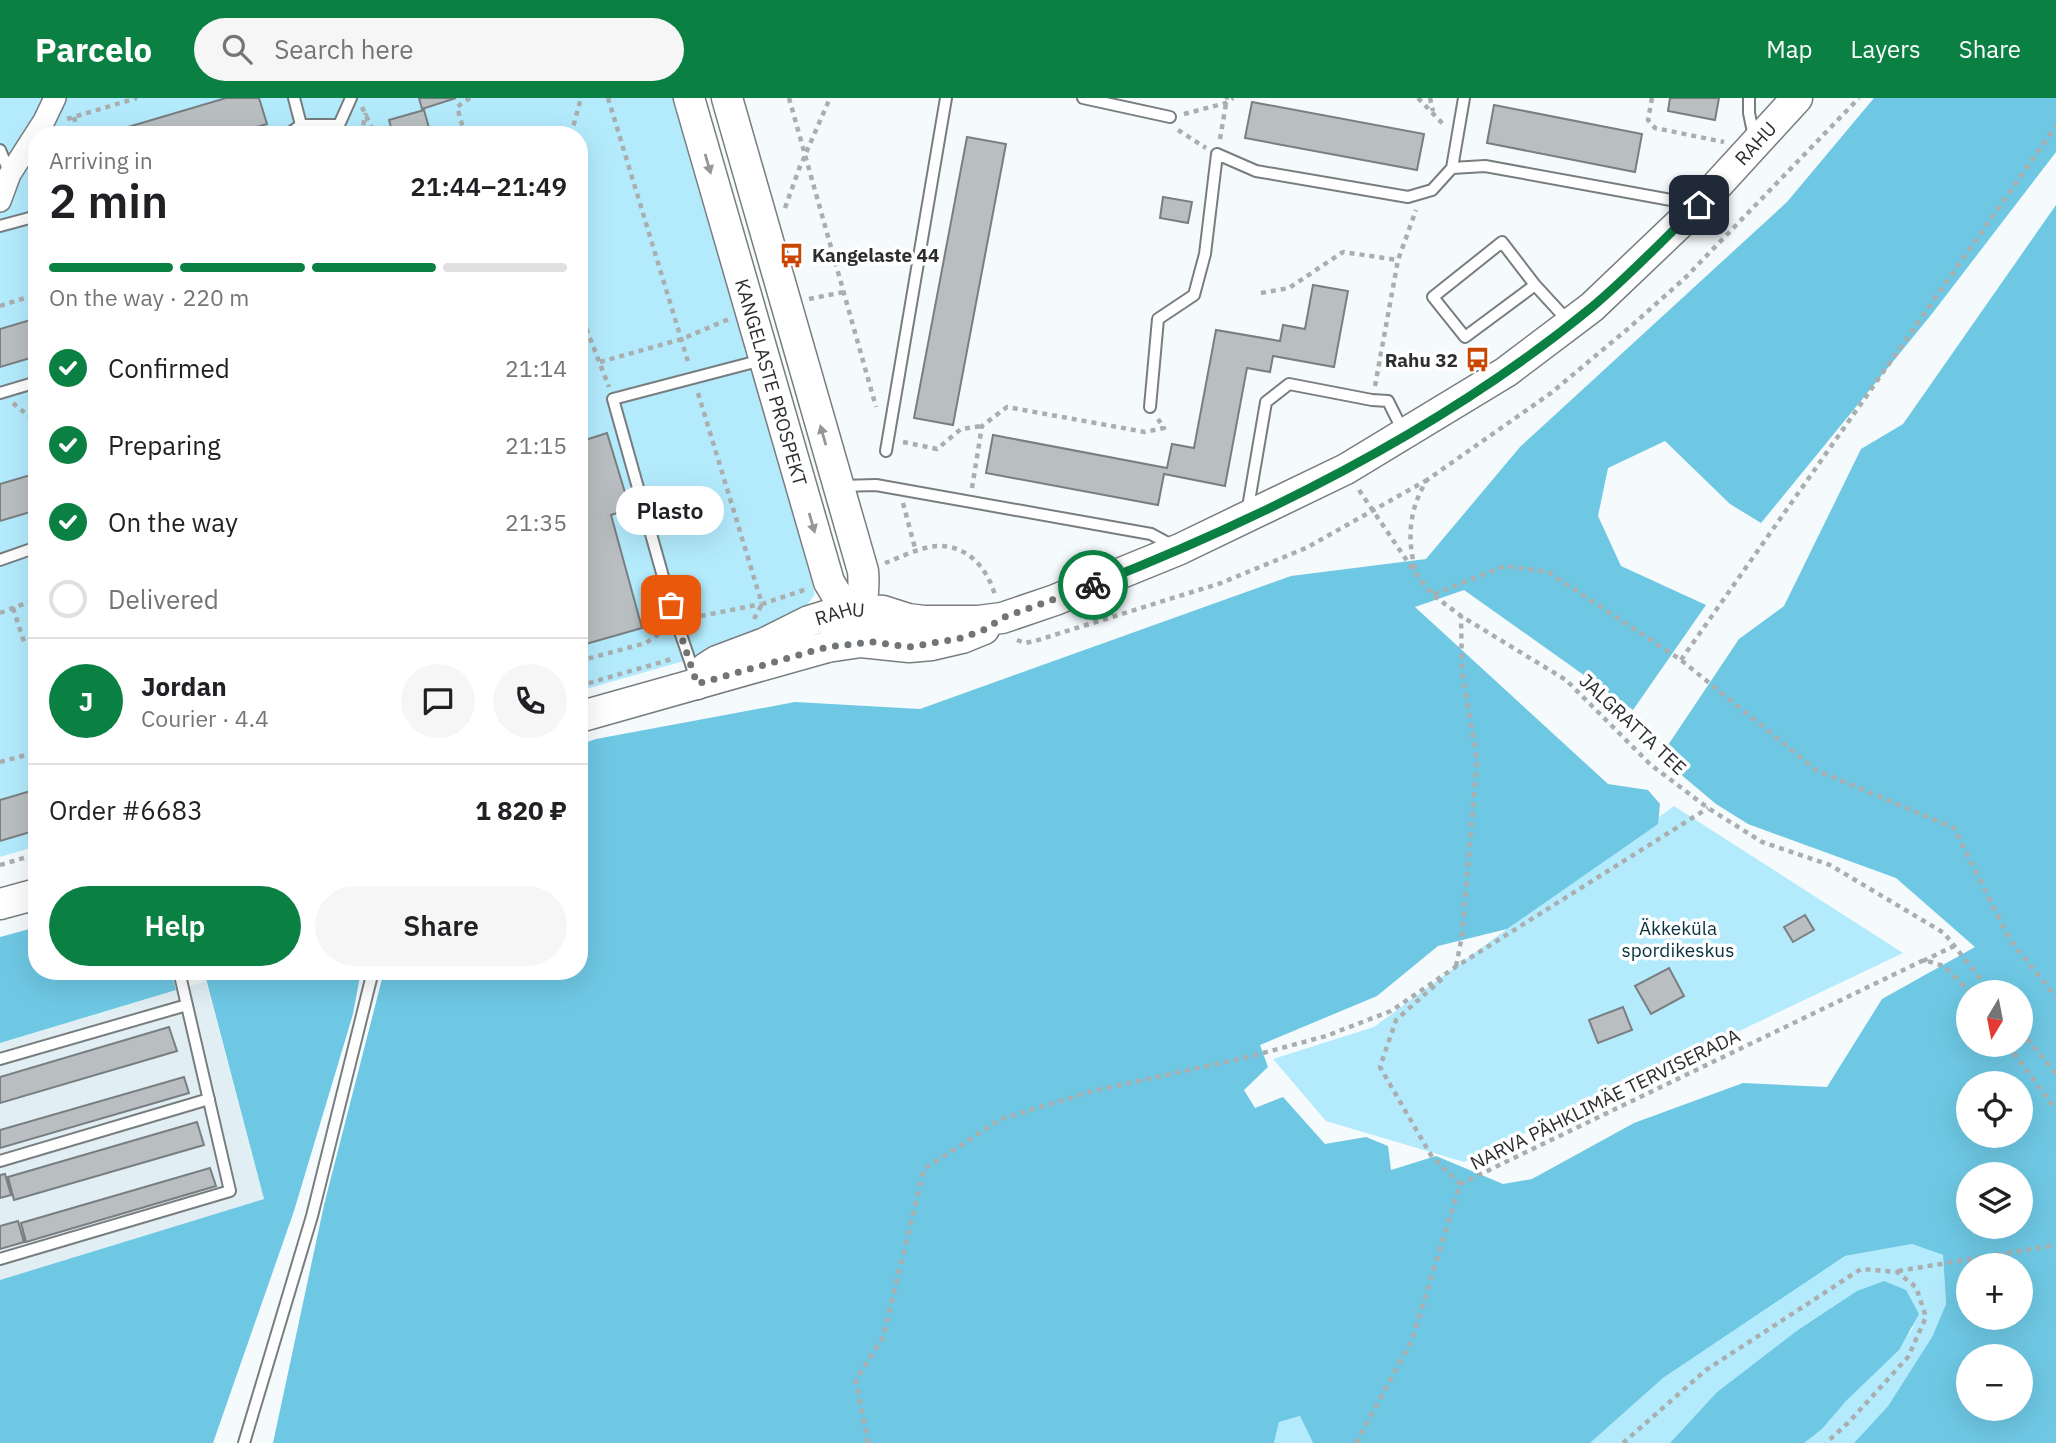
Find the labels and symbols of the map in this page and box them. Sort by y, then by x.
street label: RAHU [1730,116,1782,170]
one-way arrow [704,153,714,174]
pin [1669,175,1729,235]
bus stop icon: Kangelaste 44 [778,241,806,269]
place label: Kangelaste 44 [812,243,939,267]
street label: KANGELASTE PROSPEKT [730,276,813,489]
bus stop icon: Rahu 32 [1464,346,1492,374]
place label: Rahu 32 [1385,348,1458,372]
one-way arrow [817,424,828,446]
callout: Plasto [617,486,725,535]
one-way arrow [808,513,818,534]
courier [1058,550,1128,620]
pin [641,575,701,635]
street label: RAHU [812,596,865,630]
street label: JALGRATTA TEE [1574,668,1692,780]
park label: Äkkeküla spordikeskus [1622,916,1734,962]
north arrow [1956,980,2034,1057]
street label: NARVA PÄHKLIMÄE TERVISERADA [1466,1023,1744,1175]

